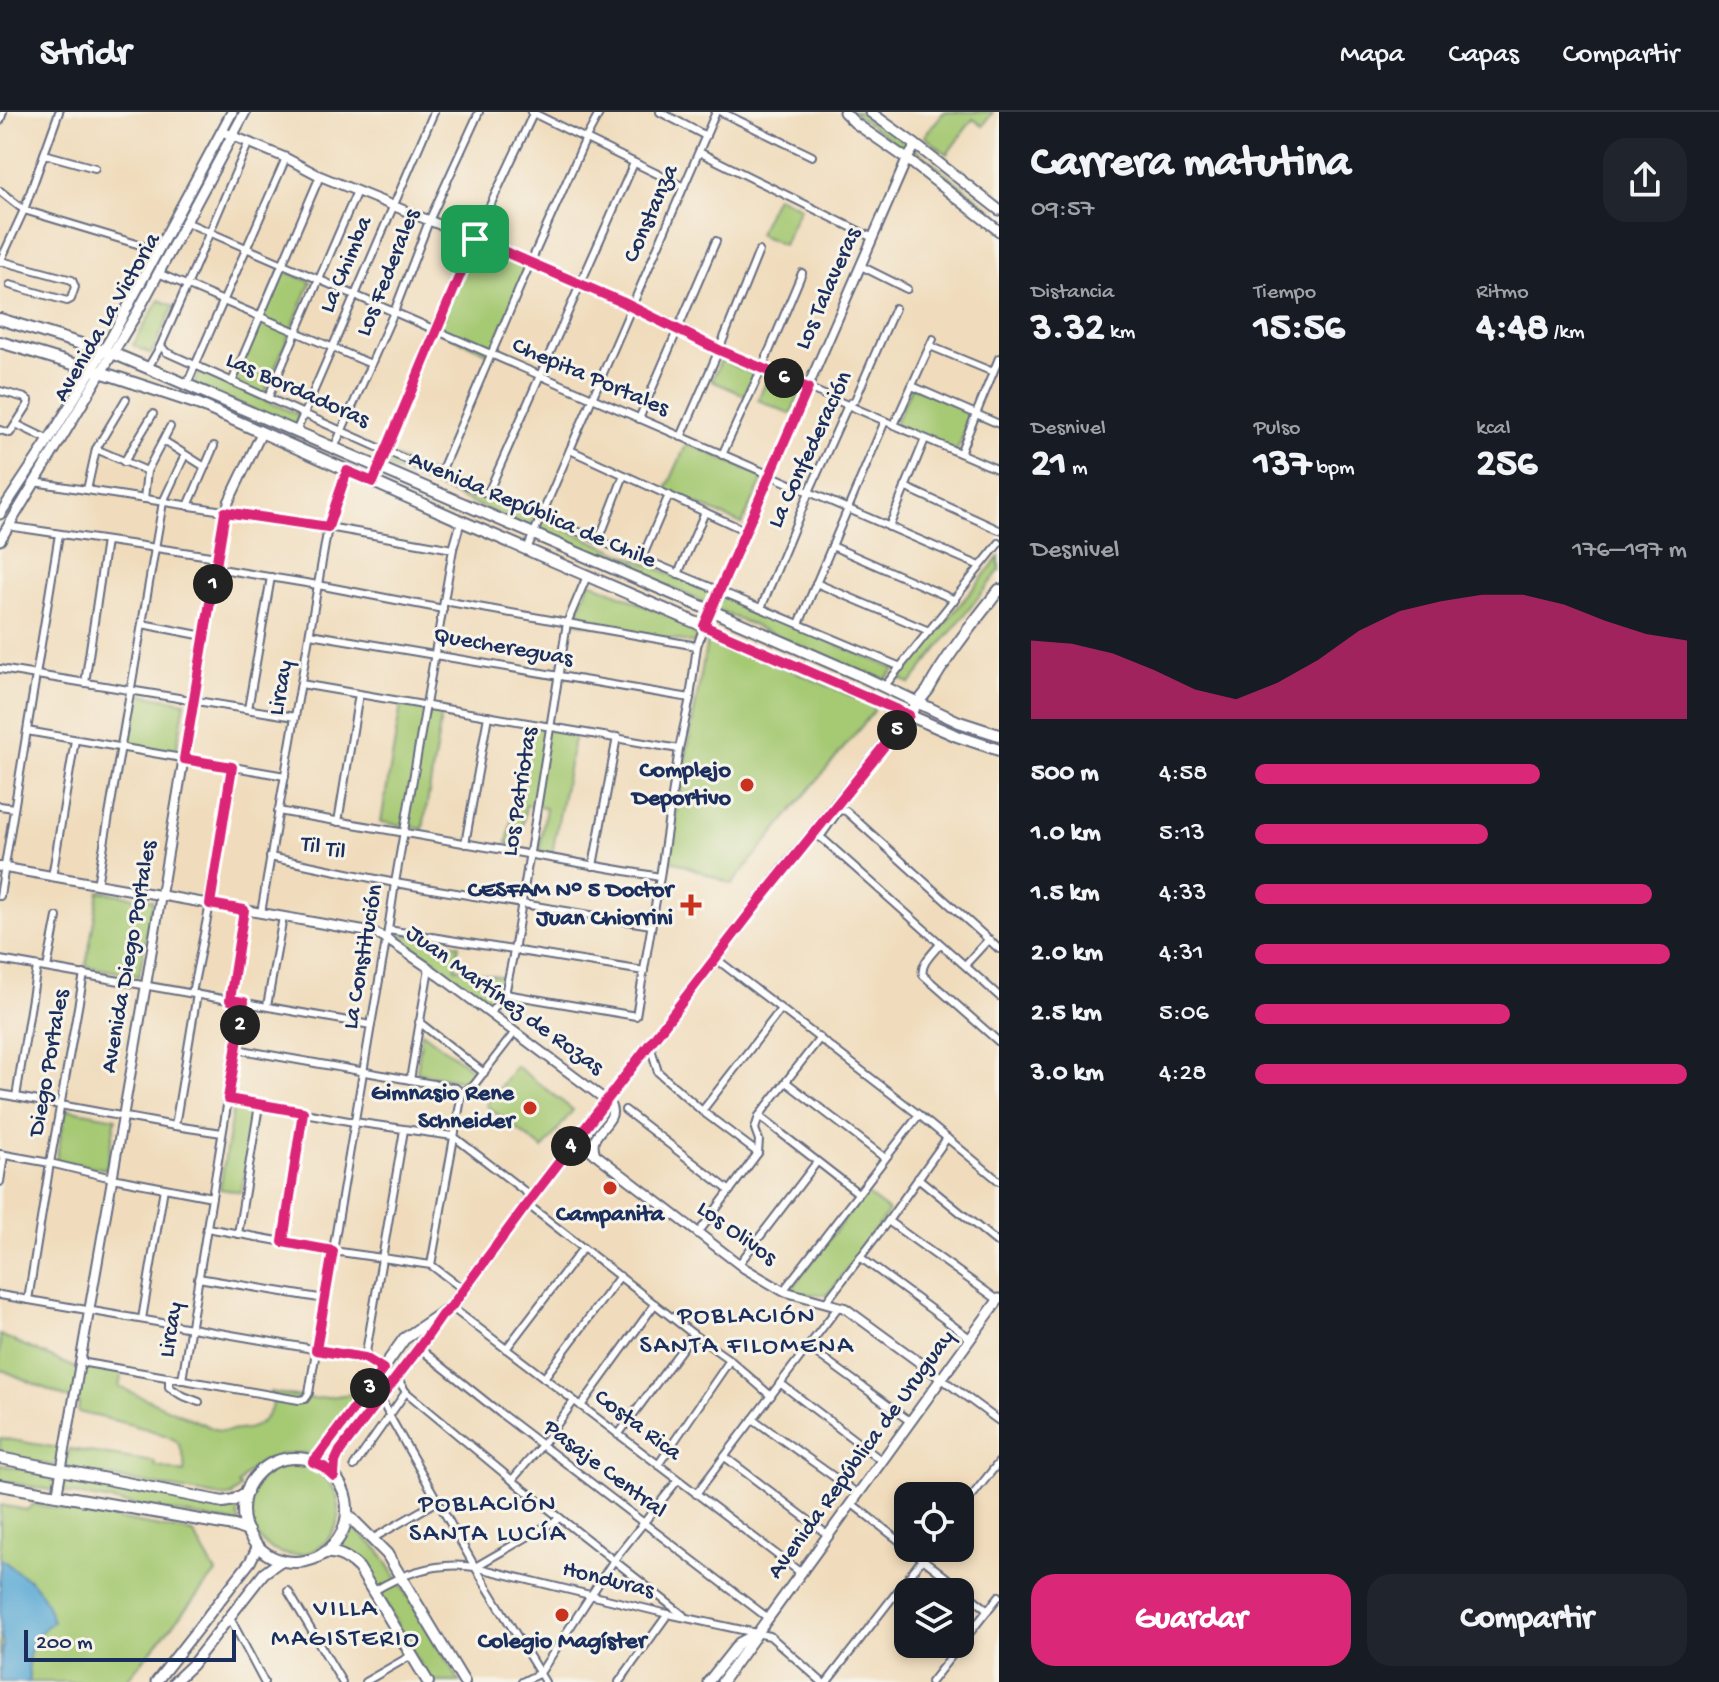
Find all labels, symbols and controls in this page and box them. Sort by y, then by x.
text: Stridr [40,33,131,77]
text: Mapa [1340,39,1404,72]
text: Capas [1448,39,1519,72]
text: Compartir [1563,39,1679,72]
button: share [1603,138,1687,222]
text: Carrera matutina [1031,139,1351,191]
street label: Constanza [618,160,687,267]
text: 09:57 [1031,195,1094,226]
street label: Los Federales [350,204,428,341]
pin [441,205,509,273]
street label: La Chimba [314,212,381,318]
icon: arrive [453,217,497,261]
street label: Los Talaveras [789,222,869,355]
street label: Avenida La Victoria [48,228,169,408]
text: Distancia [1031,280,1114,306]
text: Tiempo [1254,280,1316,306]
text: Ritmo [1476,280,1529,306]
text: 3.32 [1031,306,1105,353]
text: 15:56 [1254,306,1345,353]
text: 4:48 [1476,306,1549,353]
text: km [1105,320,1135,346]
text: /km [1549,320,1585,346]
street label: Chepita Portales [507,332,674,425]
street label: Las Bordadoras [221,346,374,436]
pin: 6 [764,358,804,398]
text: 6 [778,365,790,391]
street label: La Confederación [762,366,860,533]
text: Desnivel [1031,416,1106,442]
text: Pulso [1254,416,1300,442]
text: kcal [1476,416,1511,442]
text: 21 [1031,442,1067,489]
text: 137 [1254,442,1311,489]
text: 256 [1476,442,1537,489]
street label: Avenida República de Chile [404,446,661,577]
text: m [1067,456,1088,482]
text: bpm [1311,456,1355,482]
text: Desnivel [1031,536,1120,567]
text: 176–197 m [1572,536,1687,567]
pin: 1 [193,564,233,604]
text: 1 [209,571,217,597]
street label: Quechereguas [431,621,576,675]
street label: Lircay [263,658,301,718]
pin: 5 [877,710,917,750]
text: 5 [891,717,903,743]
street label: Los Patriotas [496,724,546,859]
place label: Complejo Deportivo [630,757,732,814]
text: 500 m [1031,759,1099,790]
text: 4:58 [1159,759,1207,790]
marker: Complejo Deportivo [738,776,756,794]
text: 1.0 km [1031,819,1101,850]
text: 5:13 [1159,819,1205,850]
street label: Til Til [296,830,348,868]
street label: Avenida Diego Portales [95,837,165,1076]
place label: CESFAM N° 5 Doctor Juan Chiorrini [468,877,675,934]
text: 1.5 km [1031,879,1100,910]
text: 4:33 [1159,879,1206,910]
street label: La Constitución [337,882,391,1032]
marker: CESFAM N° 5 Doctor Juan Chiorrini [680,894,702,916]
street label: Juan Martínez de Rozas [399,919,610,1083]
text: 2.0 km [1031,939,1103,970]
text: 4:31 [1159,939,1203,970]
street label: Diego Portales [22,986,77,1141]
text: 2.5 km [1031,999,1102,1030]
text: 5:06 [1159,999,1209,1030]
pin: 2 [220,1005,260,1045]
text: 2 [235,1012,245,1038]
text: 3.0 km [1031,1059,1104,1090]
text: 4:28 [1159,1059,1206,1090]
place label: Gimnasio Rene Schneider [371,1080,516,1137]
marker: Gimnasio Rene Schneider [521,1099,539,1117]
pin: 4 [551,1126,591,1166]
text: 4 [566,1133,576,1159]
marker: Campanita [601,1179,619,1197]
street label: Los Olivos [690,1195,783,1274]
place label: Campanita [556,1201,666,1230]
street label: Lircay [153,1300,191,1360]
district label: POBLACIÓN SANTA FILOMENA [639,1302,855,1363]
street label: Avenida República de Uruguay [762,1325,962,1585]
pin: 3 [350,1368,390,1408]
text: 3 [364,1375,376,1401]
street label: Costa Rica [587,1384,687,1469]
street label: Pasaje Central [536,1413,672,1526]
map controls [894,1482,974,1658]
button: locate [894,1482,974,1562]
district label: POBLACIÓN SANTA LUCÍA [409,1490,567,1551]
street label: Honduras [559,1556,658,1607]
button: Guardar [1031,1574,1351,1666]
button: Compartir [1367,1574,1687,1666]
button: layers [894,1578,974,1658]
district label: VILLA MAGISTERIO [271,1595,421,1656]
marker: Colegio Magíster [553,1606,571,1624]
scale bar [24,1626,236,1662]
place label: Colegio Magíster [478,1628,649,1657]
text: 200 m [36,1631,93,1657]

